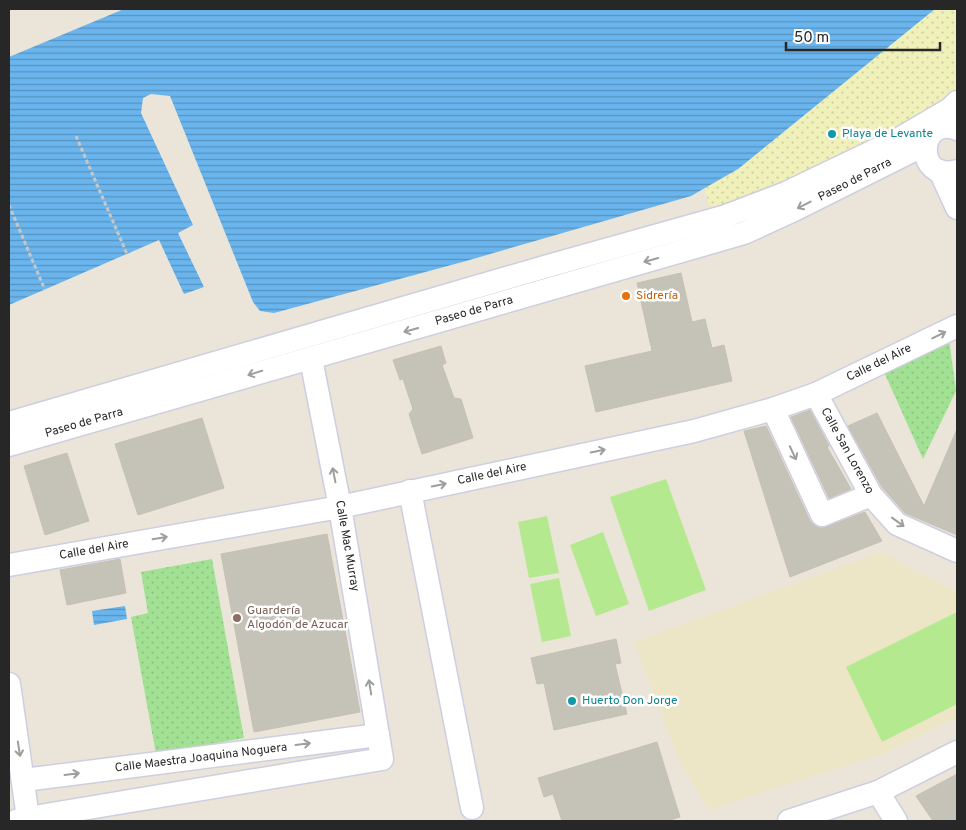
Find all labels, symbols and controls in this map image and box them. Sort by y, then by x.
scale bar [786,20,940,52]
text: 50 m [794,29,829,48]
place label: Playa de Levante [842,126,933,142]
marker: Playa de Levante [826,128,838,140]
street label: Paseo de Parra [816,155,894,205]
one-way arrow [797,201,812,211]
one-way arrow [644,255,660,265]
place label: Sidrería [636,288,678,304]
marker: Sidrería [620,290,632,302]
street label: Paseo de Parra [433,292,515,330]
one-way arrow [404,325,420,335]
one-way arrow [931,329,946,339]
street label: Calle del Aire [844,340,914,386]
one-way arrow [247,369,263,379]
street label: Paseo de Parra [43,404,125,442]
street label: Calle San Lorenzo [817,405,878,497]
one-way arrow [789,445,799,460]
one-way arrow [590,446,606,455]
street label: Calle del Aire [456,459,528,489]
one-way arrow [329,467,338,483]
one-way arrow [431,480,447,489]
street label: Calle Mac Murray [331,499,363,593]
one-way arrow [891,517,905,527]
one-way arrow [152,533,168,543]
street label: Calle del Aire [58,536,130,564]
place label: Guardería Algodón de Azucar [247,603,349,633]
marker: Guardería Algodón de Azucar [231,612,243,624]
one-way arrow [365,679,375,695]
place label: Huerto Don Jorge [582,693,677,709]
marker: Huerto Don Jorge [566,695,578,707]
street label: Calle Maestra Joaquina Noguera [114,739,288,777]
one-way arrow [295,739,311,749]
one-way arrow [14,741,24,757]
one-way arrow [64,769,80,779]

